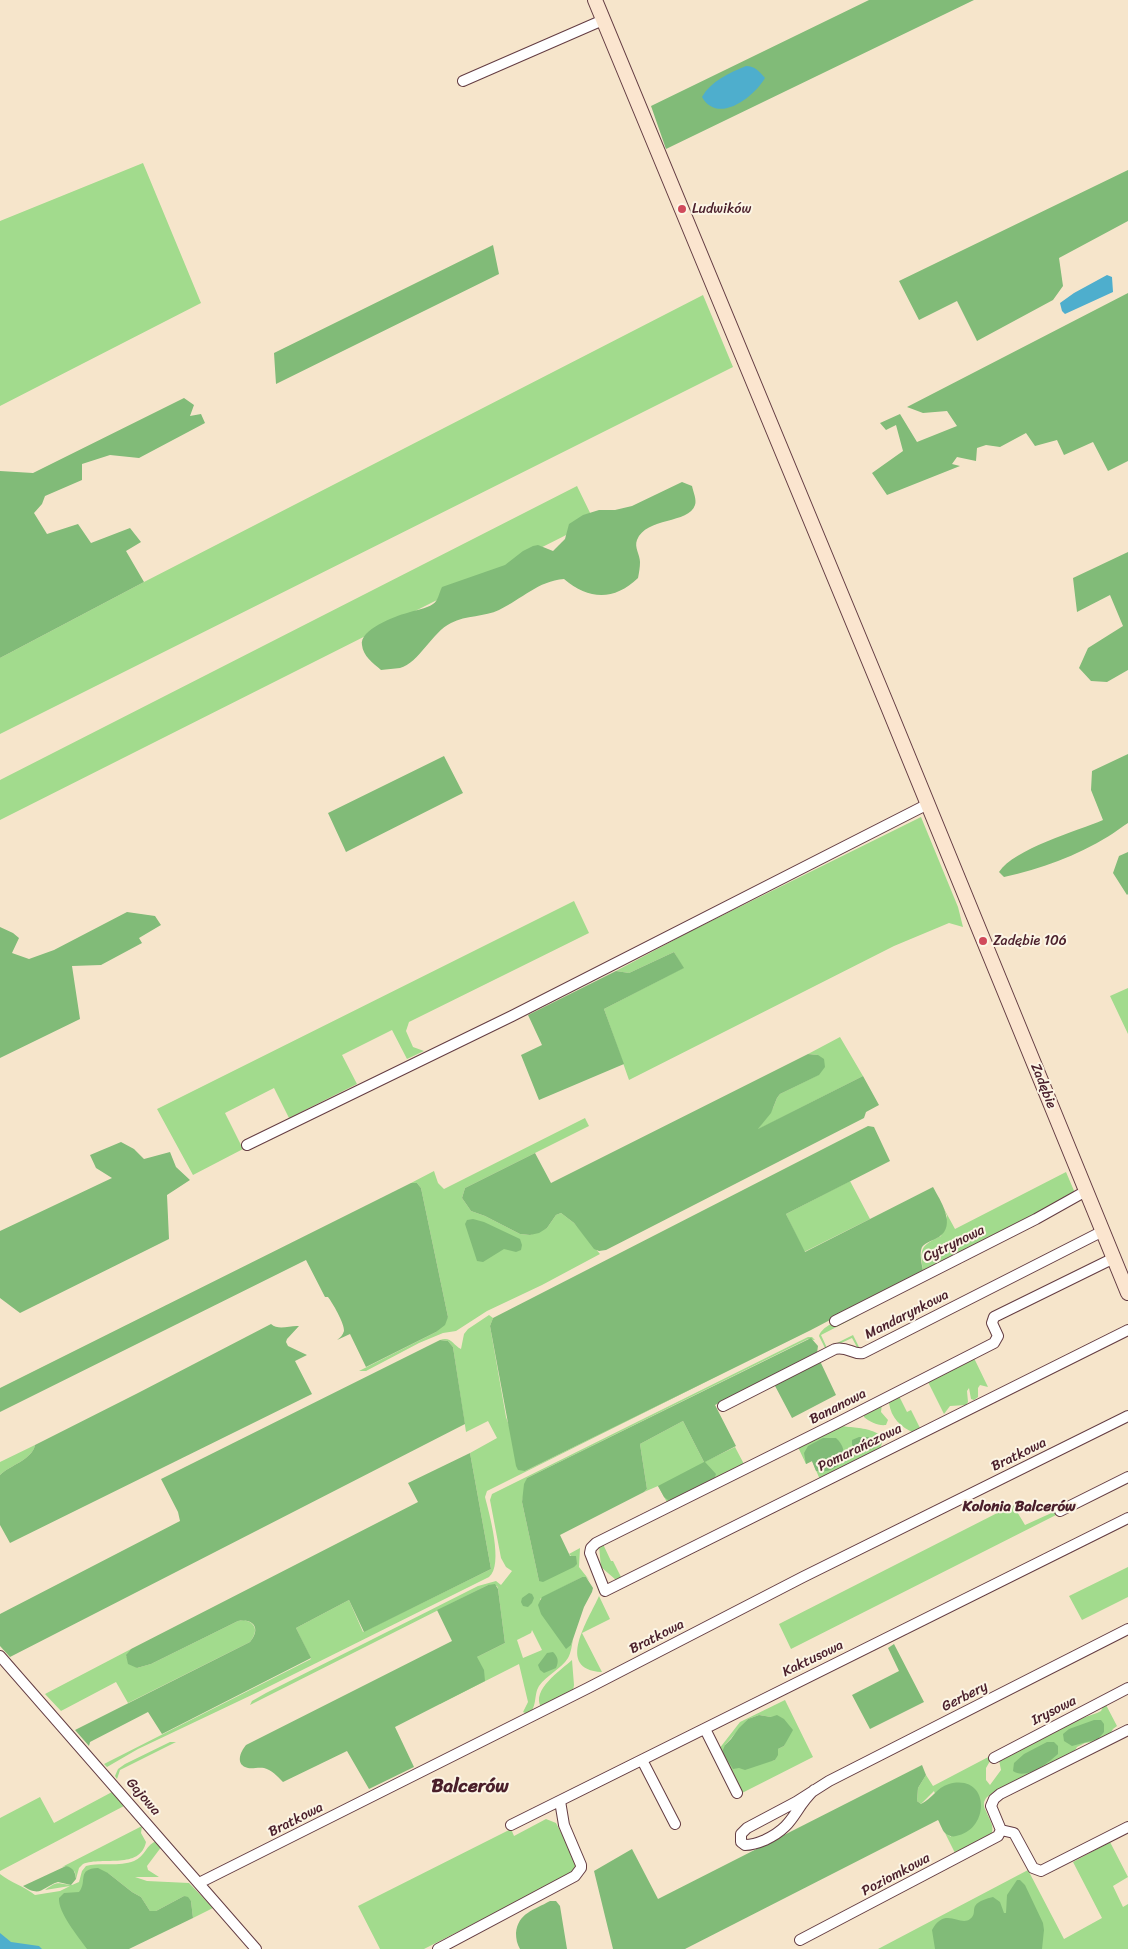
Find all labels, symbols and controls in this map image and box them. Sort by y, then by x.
place label: Ludwików [692,201,751,217]
marker: Ludwików [676,203,688,215]
place label: Zadębie 106 [993,933,1067,949]
marker: Zadębie 106 [977,935,989,947]
street label: Zadębie [1026,1061,1060,1111]
street label: Cytrynowa [920,1222,988,1266]
street label: Mandarynkowa [862,1287,952,1343]
street label: Bananowa [807,1386,869,1428]
street label: Pomarańczowa [815,1420,905,1476]
street label: Bratkowa [989,1435,1049,1475]
district label: Kolonia Balcerów [963,1498,1075,1516]
street label: Bratkowa [627,1616,687,1658]
street label: Kaktusowa [780,1637,846,1681]
street label: Gerbery [939,1678,991,1716]
street label: Irysowa [1029,1693,1079,1729]
street label: Gajowa [122,1775,164,1819]
district label: Balcerów [432,1776,508,1798]
street label: Bratkowa [266,1799,326,1841]
street label: Poziomkowa [859,1850,933,1900]

